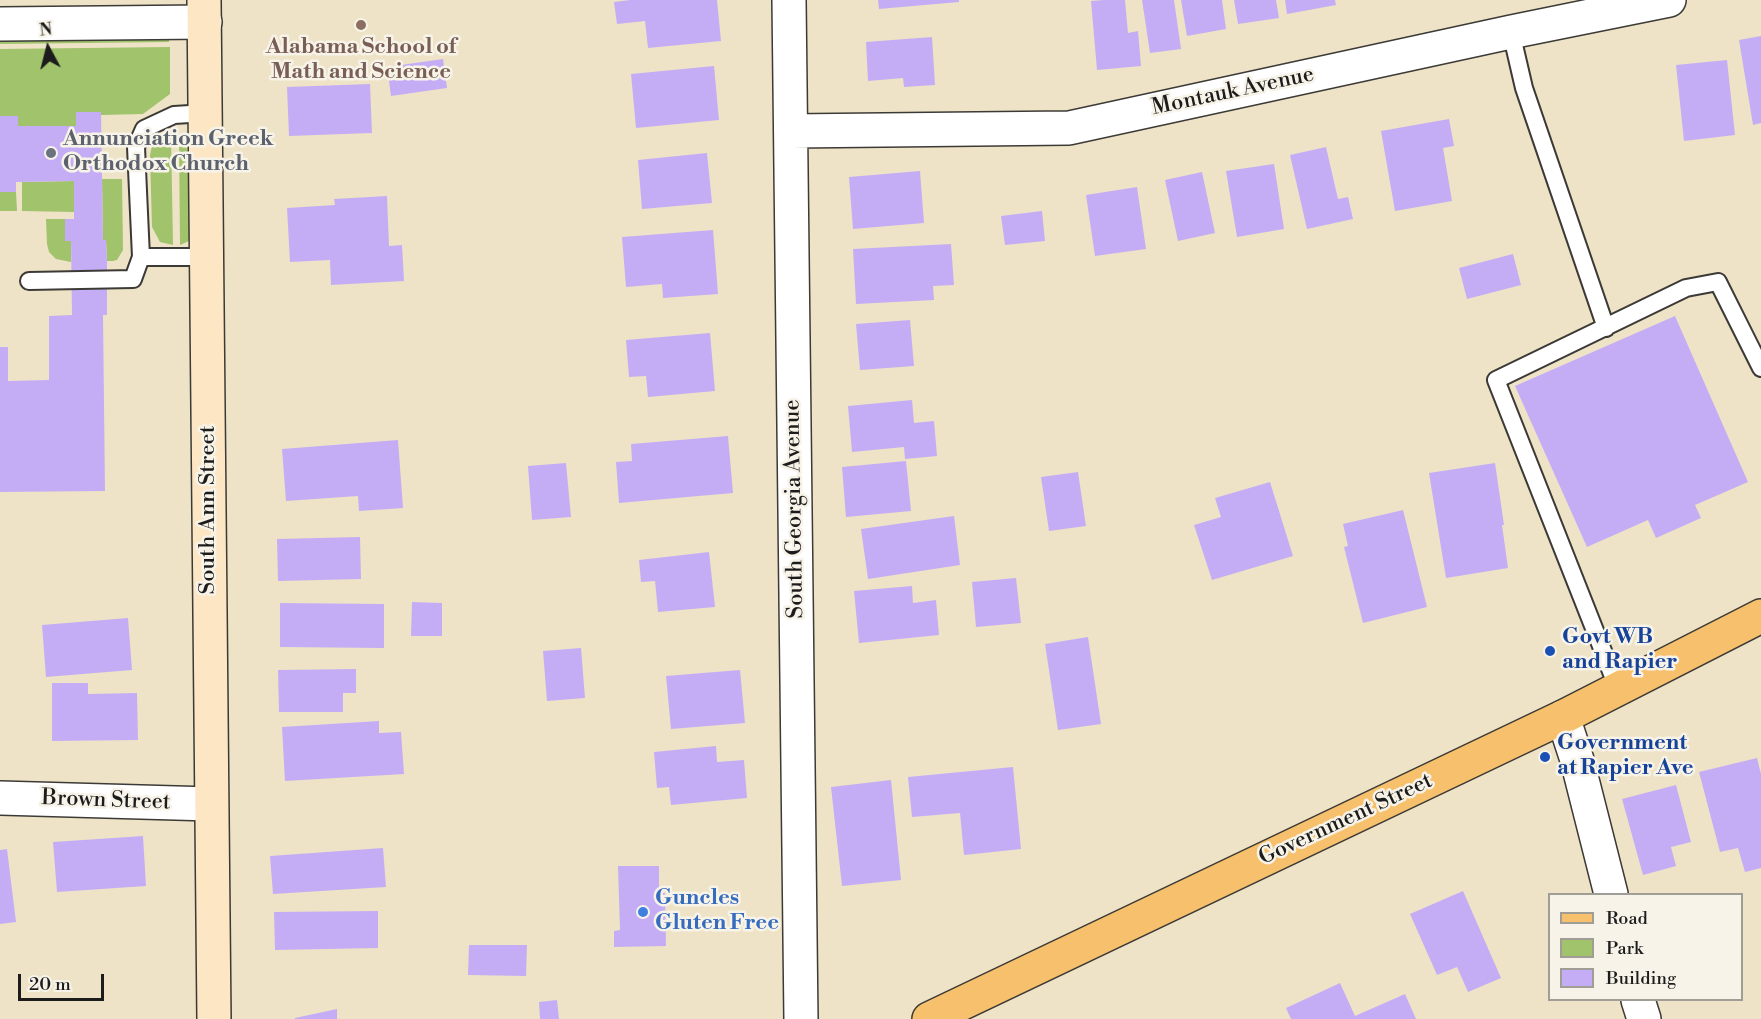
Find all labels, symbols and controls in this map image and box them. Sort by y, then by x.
north arrow [18,18,78,78]
marker: Alabama School of Math and Science [354,18,368,32]
text: N [38,19,53,41]
place label: Alabama School of Math and Science [266,35,456,86]
street label: Montauk Avenue [1149,62,1317,122]
place label: Annunciation Greek Orthodox Church [63,127,273,178]
marker: Annunciation Greek Orthodox Church [44,146,58,160]
street label: South Georgia Avenue [780,399,810,619]
street label: South Ann Street [196,426,222,594]
place label: Govt WB and Rapier [1562,625,1677,676]
marker: Govt WB and Rapier [1543,644,1557,658]
place label: Government at Rapier Ave [1557,731,1693,782]
marker: Government at Rapier Ave [1538,750,1552,764]
street label: Government Street [1255,768,1437,872]
street label: Brown Street [41,786,171,816]
place label: Guncles Gluten Free [655,886,779,938]
legend [1548,893,1743,1001]
marker: Guncles Gluten Free [636,905,650,919]
text: Road [1606,907,1648,930]
text: Park [1606,937,1643,960]
scale bar [21,962,106,1000]
text: Building [1606,967,1676,990]
text: 20 m [29,973,71,996]

